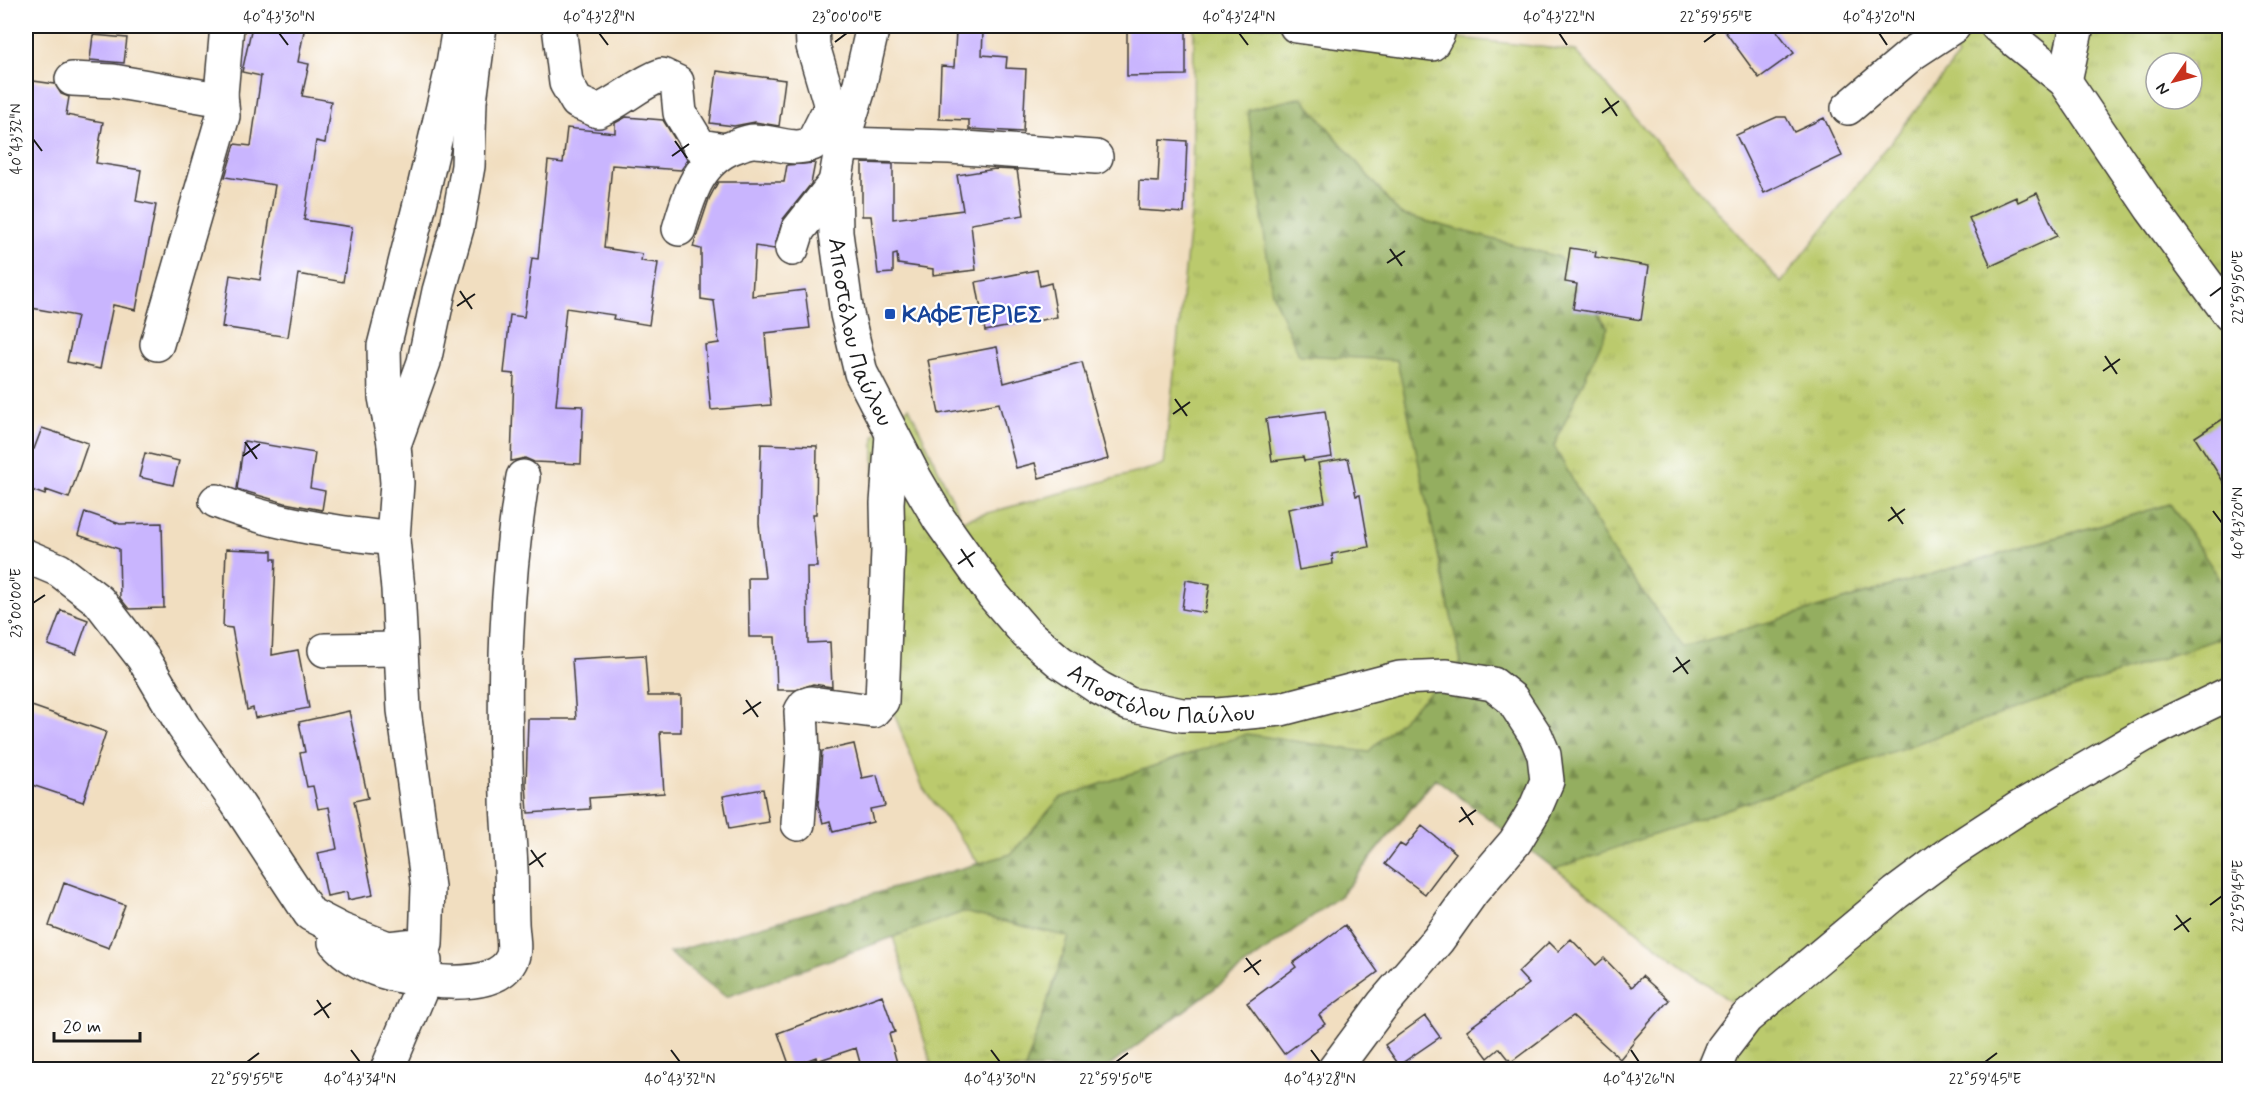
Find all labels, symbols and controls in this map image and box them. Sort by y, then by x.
text: 40°43'30"N [243,8,315,28]
text: 40°43'28"N [563,8,635,28]
text: 23°00'00"E [812,8,882,28]
text: 40°43'24"N [1203,8,1275,28]
text: 40°43'22"N [1523,8,1595,28]
text: 22°59'55"E [1680,8,1753,28]
text: 40°43'20"N [1843,8,1915,28]
north arrow [2144,51,2204,111]
text: N [2151,78,2175,99]
text: 40°43'32"N [7,104,27,174]
street label: Αποστόλου Παύλου [820,236,900,432]
text: 22°59'50"E [2229,250,2249,324]
place label: ΚΑΦΕΤΕΡΙΕΣ [902,300,1043,331]
marker: ΚΑΦΕΤΕΡΙΕΣ [883,307,897,321]
text: 40°43'20"N [2229,487,2249,559]
text: 23°00'00"E [7,568,27,638]
street label: Αποστόλου Παύλου [1061,657,1256,732]
text: 22°59'45"E [2229,860,2249,932]
scale bar [54,1005,140,1043]
text: 20 m [63,1015,101,1039]
text: 22°59'55"E [211,1070,284,1090]
text: 40°43'34"N [324,1070,396,1090]
text: 40°43'32"N [645,1070,715,1090]
text: 40°43'30"N [964,1070,1036,1090]
text: 22°59'50"E [1079,1070,1153,1090]
text: 40°43'28"N [1284,1070,1356,1090]
text: 40°43'26"N [1603,1070,1675,1090]
text: 22°59'45"E [1949,1070,2021,1090]

